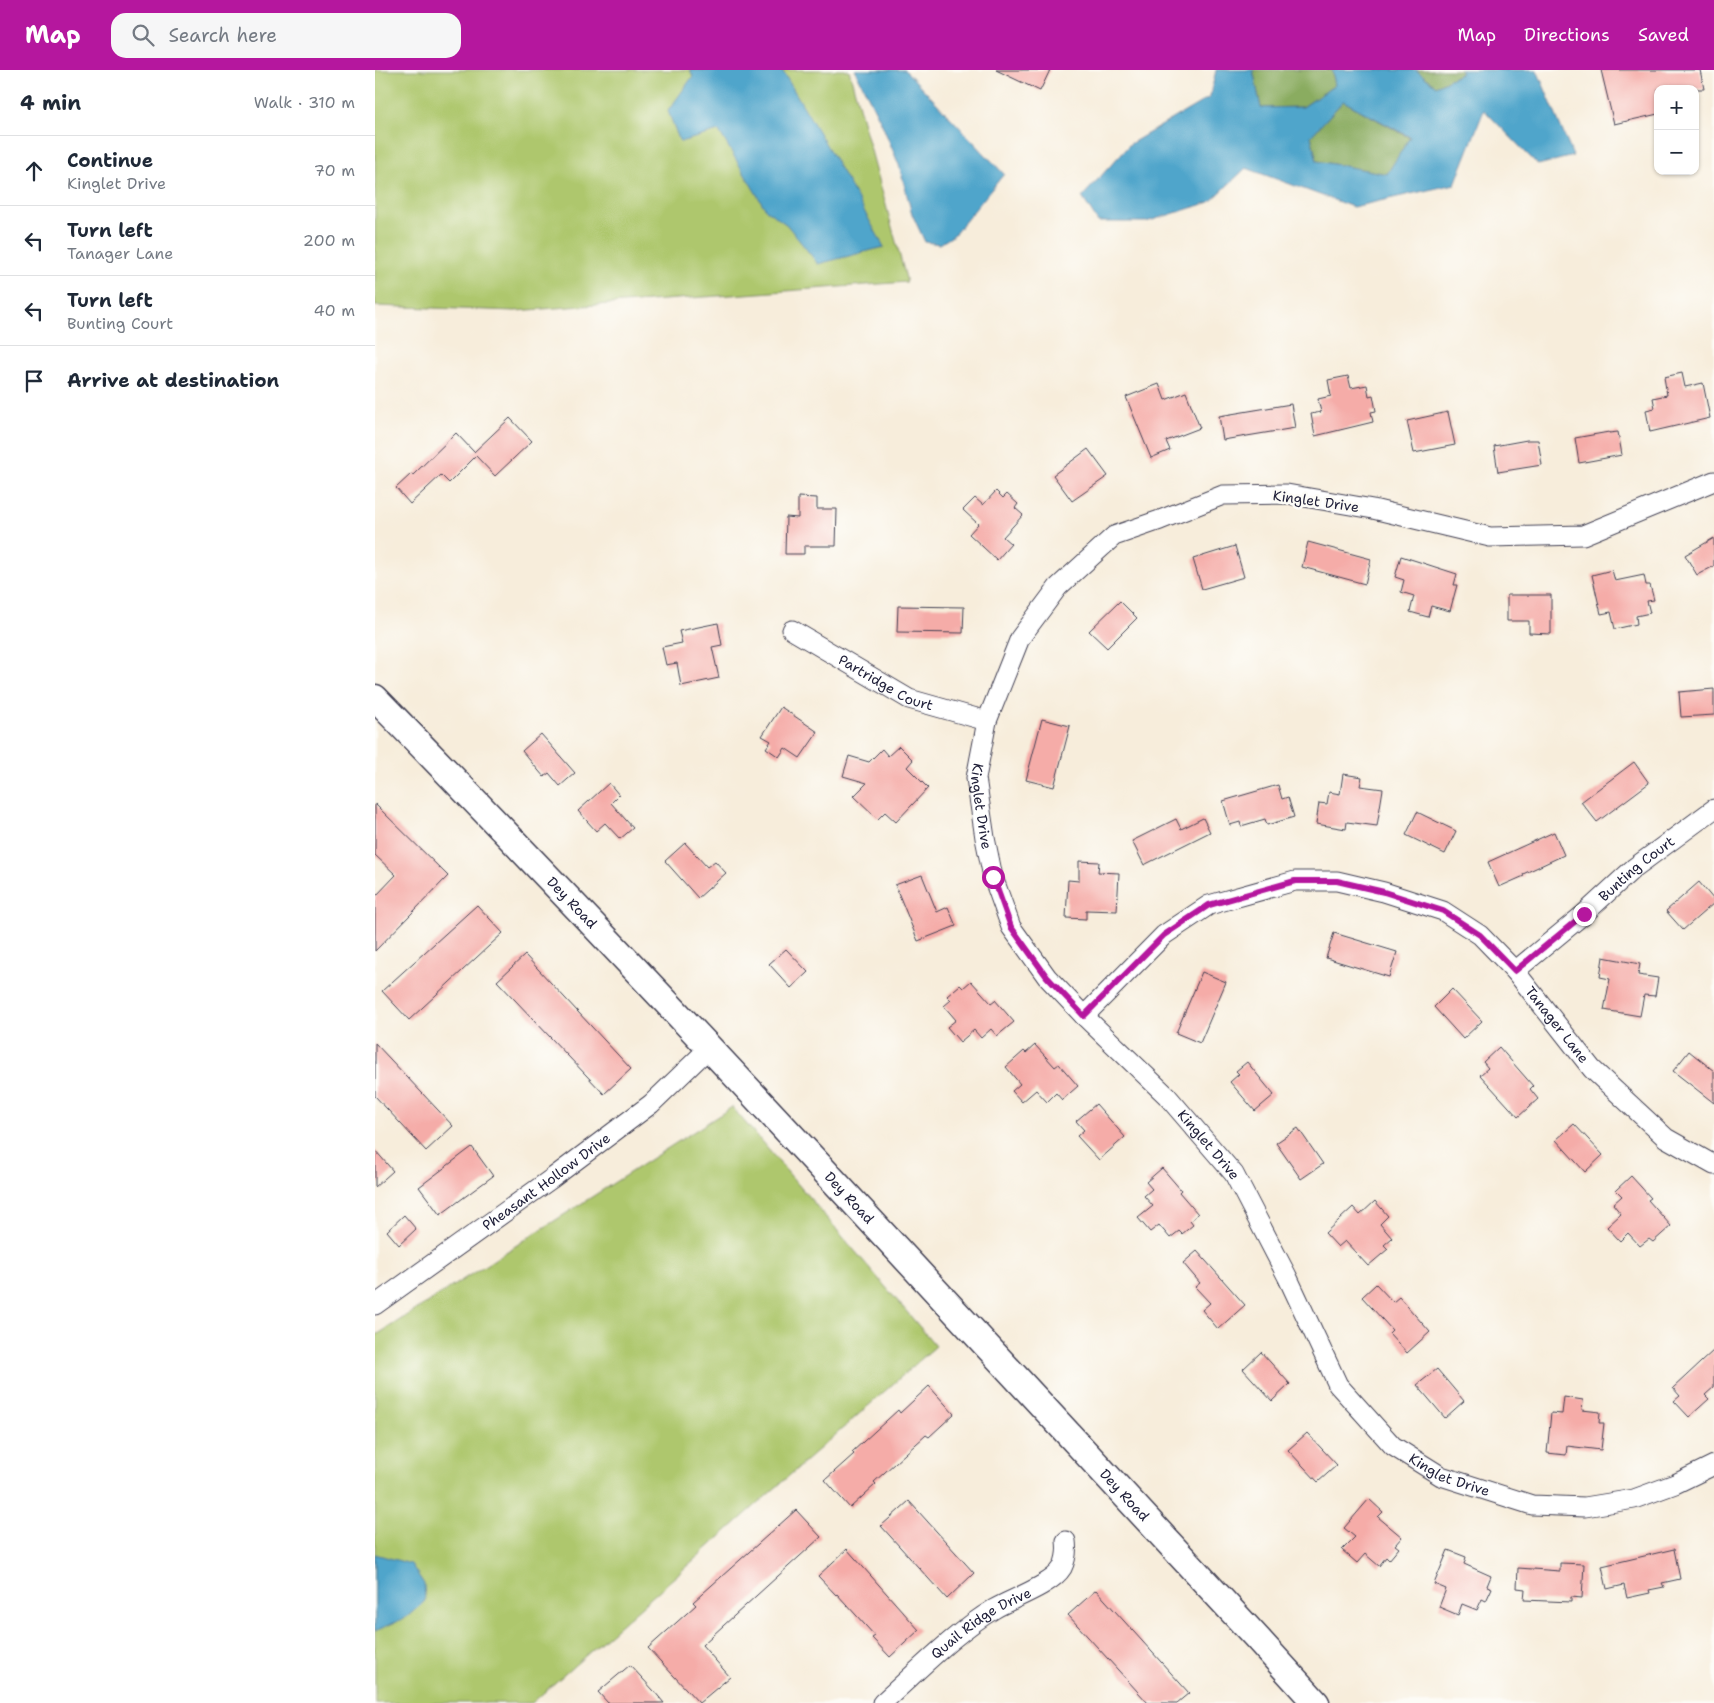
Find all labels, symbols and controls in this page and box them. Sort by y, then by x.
search box [111,13,461,58]
text: Map [25,19,81,51]
icon: search [129,21,157,49]
text: Search here [169,23,277,48]
text: Map [1458,23,1496,47]
text: Directions [1524,23,1610,47]
text: Saved [1638,23,1689,47]
map controls [1654,85,1699,175]
button: + [1654,85,1699,130]
text: 4 min [20,89,81,117]
text: Walk · 310 m [254,92,355,113]
button: − [1654,130,1699,175]
text: Continue [67,148,153,173]
icon: ahead [20,157,48,185]
text: 70 m [314,160,355,181]
text: Kinglet Drive [67,173,166,194]
text: Turn left [67,218,153,243]
icon: left [20,227,48,255]
text: 200 m [303,230,355,251]
text: Tanager Lane [67,243,173,264]
text: Turn left [67,288,153,313]
icon: left [20,297,48,325]
text: 40 m [313,300,355,321]
text: Bunting Court [67,313,173,334]
icon: arrive [20,367,48,395]
text: Arrive at destination [67,368,279,393]
street label: Kinglet Drive [1272,486,1360,516]
street label: Partridge Court [835,650,935,714]
street label: Kinglet Drive [967,762,996,851]
street label: Bunting Court [1595,832,1678,905]
route start [982,866,1005,889]
street label: Dey Road [543,873,601,932]
route end [1573,903,1596,926]
street label: Tanager Lane [1521,983,1593,1067]
street label: Kinglet Drive [1174,1106,1244,1182]
street label: Pheasant Hollow Drive [479,1129,614,1234]
street label: Dey Road [821,1168,878,1228]
street label: Kinglet Drive [1406,1449,1492,1500]
street label: Dey Road [1096,1465,1153,1525]
street label: Quail Ridge Drive [927,1583,1034,1663]

